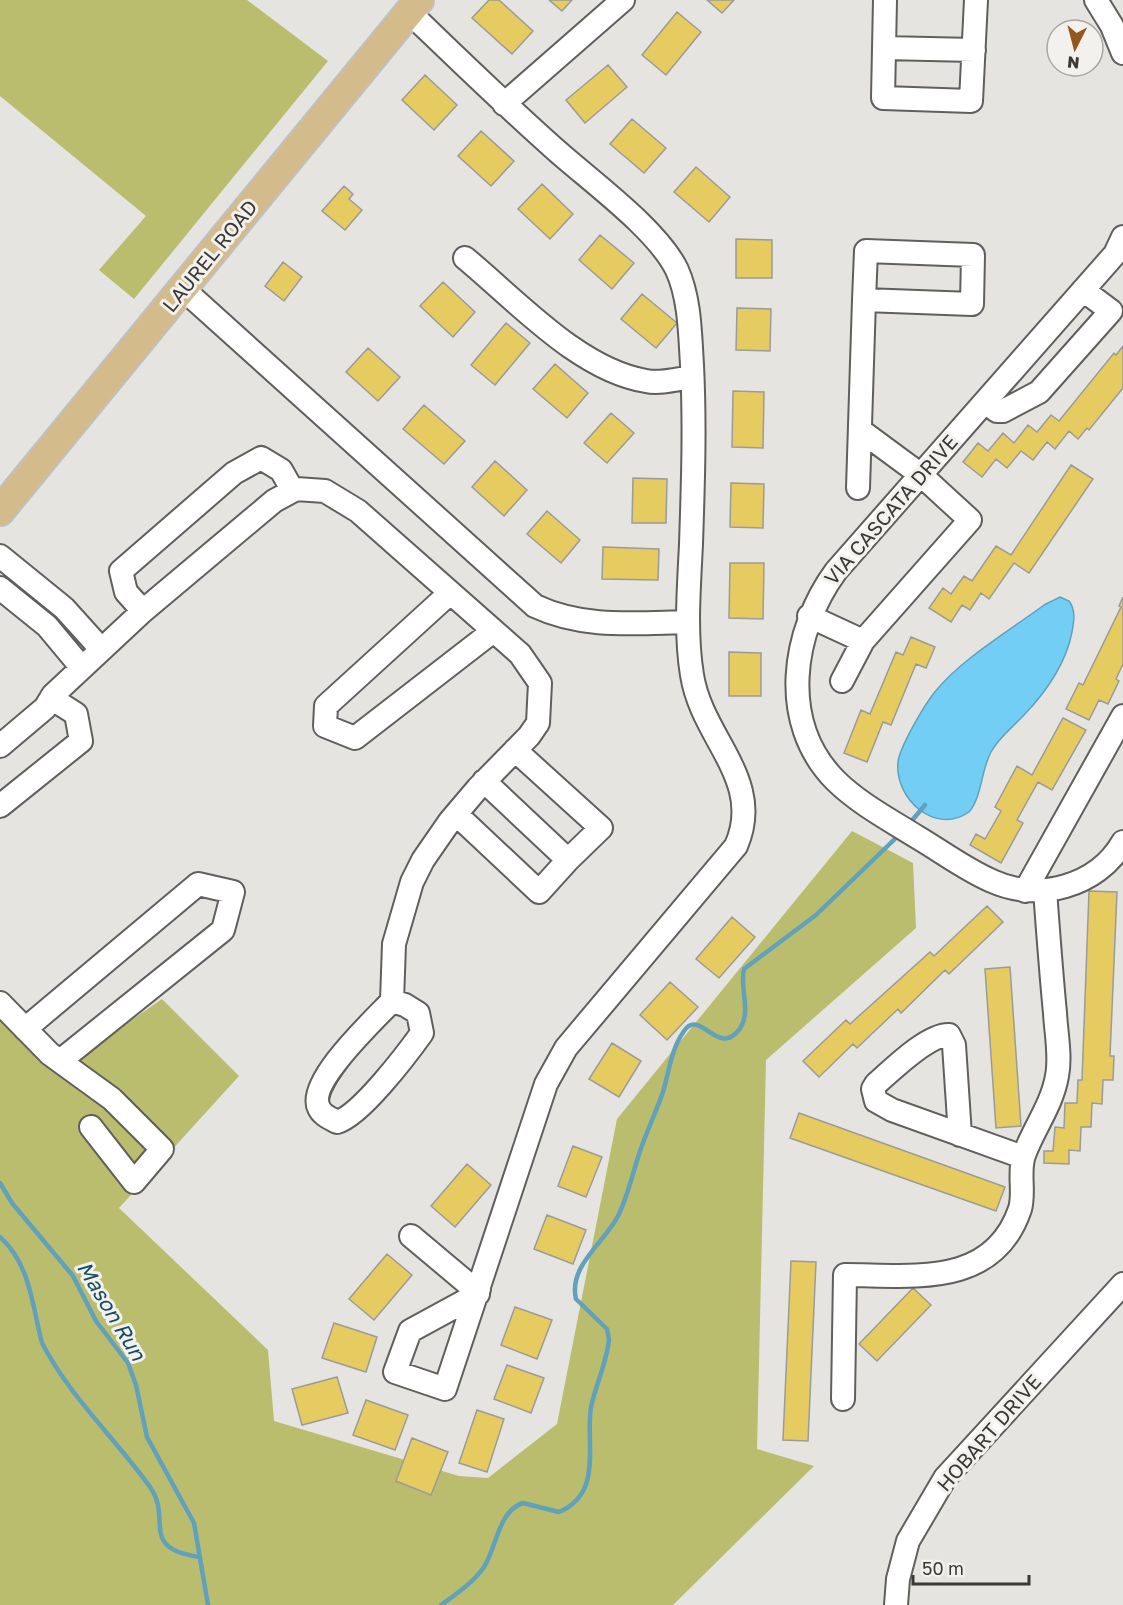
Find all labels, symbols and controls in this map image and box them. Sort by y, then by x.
north arrow [1045,18,1105,78]
text: N [1066,52,1081,73]
street label: LAUREL ROAD [157,195,262,316]
street label: VIA CASCATA DRIVE [819,429,962,589]
water label: Mason Run [72,1256,152,1366]
street label: HOBART DRIVE [931,1369,1045,1496]
scale bar [913,1548,1028,1586]
text: 50 m [922,1557,964,1579]

